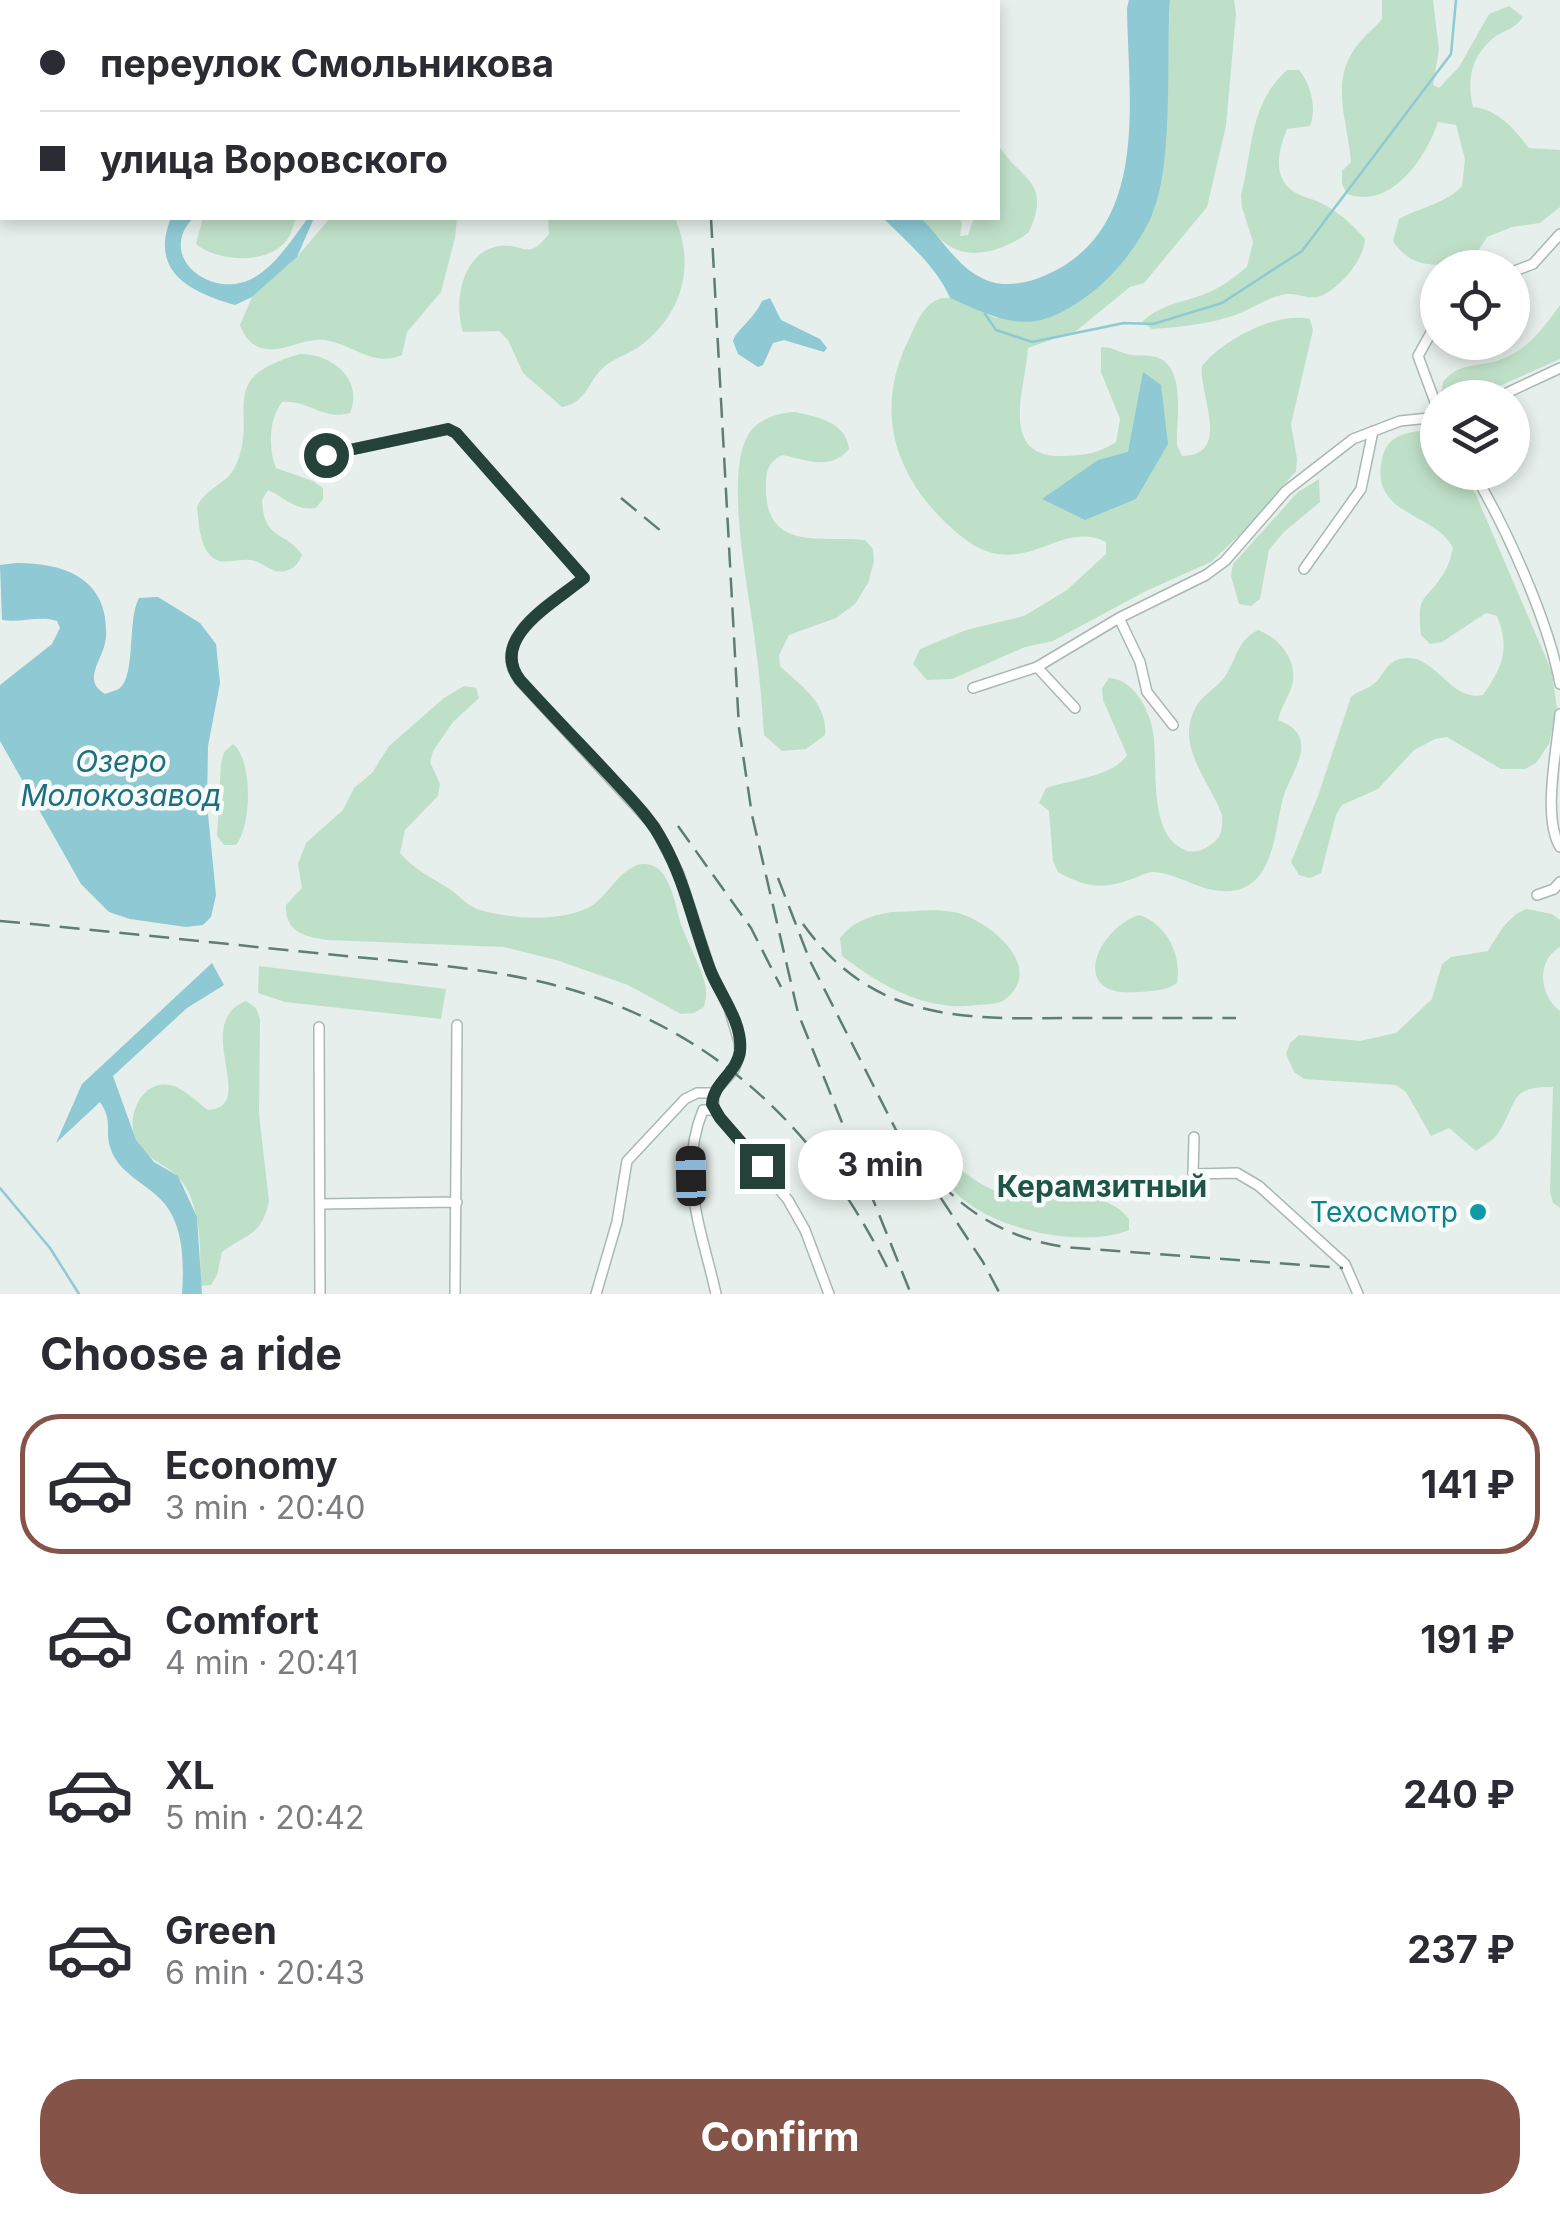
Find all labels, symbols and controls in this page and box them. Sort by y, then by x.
text: переулок Смольникова [100,40,554,86]
text: улица Воровского [100,136,448,182]
map controls [1420,250,1530,490]
button: locate [1420,250,1530,360]
button: layers [1420,380,1530,490]
route start [304,433,349,478]
water label: Озеро Молокозавод [20,743,222,813]
callout: 3 min [797,1131,962,1201]
route end [740,1144,785,1189]
text: 3 min [837,1145,924,1184]
car [675,1146,707,1206]
district label: Керамзитный [997,1168,1207,1204]
place label: Техосмотр [1310,1195,1458,1229]
marker: Техосмотр [1467,1201,1489,1223]
text: Choose a ride [40,1326,342,1381]
icon: car [45,1439,135,1529]
text: Economy [165,1442,338,1488]
text: 141 ₽ [1421,1461,1515,1507]
text: 3 min · 20:40 [165,1488,365,1527]
icon: car [45,1594,135,1684]
text: Comfort [165,1597,319,1643]
text: 191 ₽ [1420,1616,1515,1662]
text: 4 min · 20:41 [165,1643,359,1682]
icon: car [45,1749,135,1839]
text: XL [165,1752,215,1798]
text: 240 ₽ [1403,1771,1515,1817]
text: 5 min · 20:42 [165,1798,364,1837]
icon: car [45,1904,135,1994]
text: Green [165,1907,277,1953]
text: 237 ₽ [1407,1926,1515,1972]
text: 6 min · 20:43 [165,1953,365,1992]
button: Confirm [40,2079,1520,2194]

